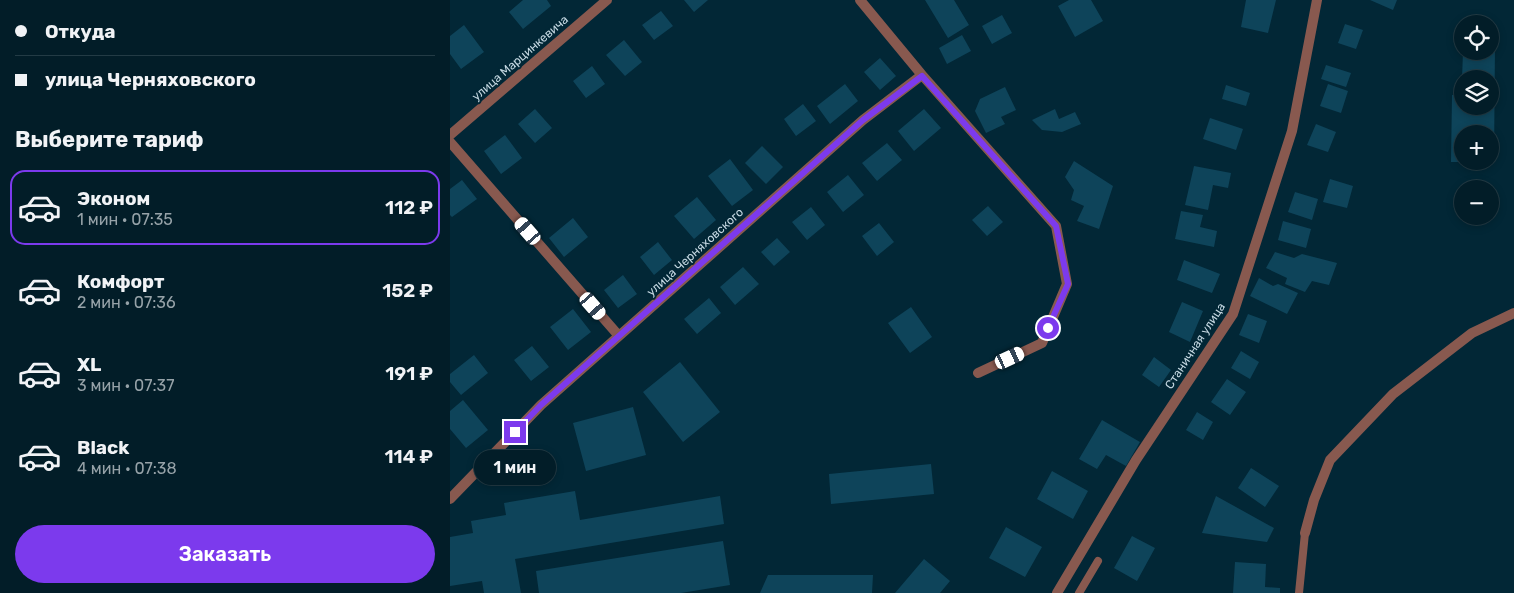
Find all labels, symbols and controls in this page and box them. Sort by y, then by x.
street label: улица Марцинкевича [469,12,571,104]
map controls [1454,15,1499,225]
button: locate [1454,15,1499,60]
text: Откуда [45,20,115,43]
text: улица Черняховского [45,68,256,91]
button: layers [1454,70,1499,115]
button: + [1454,125,1499,170]
text: Выберите тариф [15,126,204,153]
button: − [1454,180,1499,225]
icon: car [17,185,62,230]
text: Эконом [77,187,150,210]
text: 112 ₽ [385,196,433,219]
street label: улица Черняховского [644,205,746,299]
text: 1 мин · 07:35 [77,210,173,229]
car [512,215,543,247]
icon: car [17,268,62,313]
text: Комфорт [77,270,164,293]
text: 152 ₽ [382,279,433,302]
car [577,290,608,322]
text: 2 мин · 07:36 [77,293,176,312]
street label: Станичная улица [1162,300,1228,392]
route start [1037,317,1059,339]
car [993,345,1026,371]
icon: car [17,351,62,396]
text: XL [77,353,101,376]
text: 191 ₽ [385,362,433,385]
text: 3 мин · 07:37 [77,376,174,395]
route end [504,421,526,443]
icon: car [17,434,62,479]
text: Black [77,436,129,459]
text: 114 ₽ [384,445,433,468]
callout: 1 мин [474,450,556,484]
text: 1 мин [494,458,536,477]
text: 4 мин · 07:38 [77,459,177,478]
button: Заказать [15,525,435,583]

